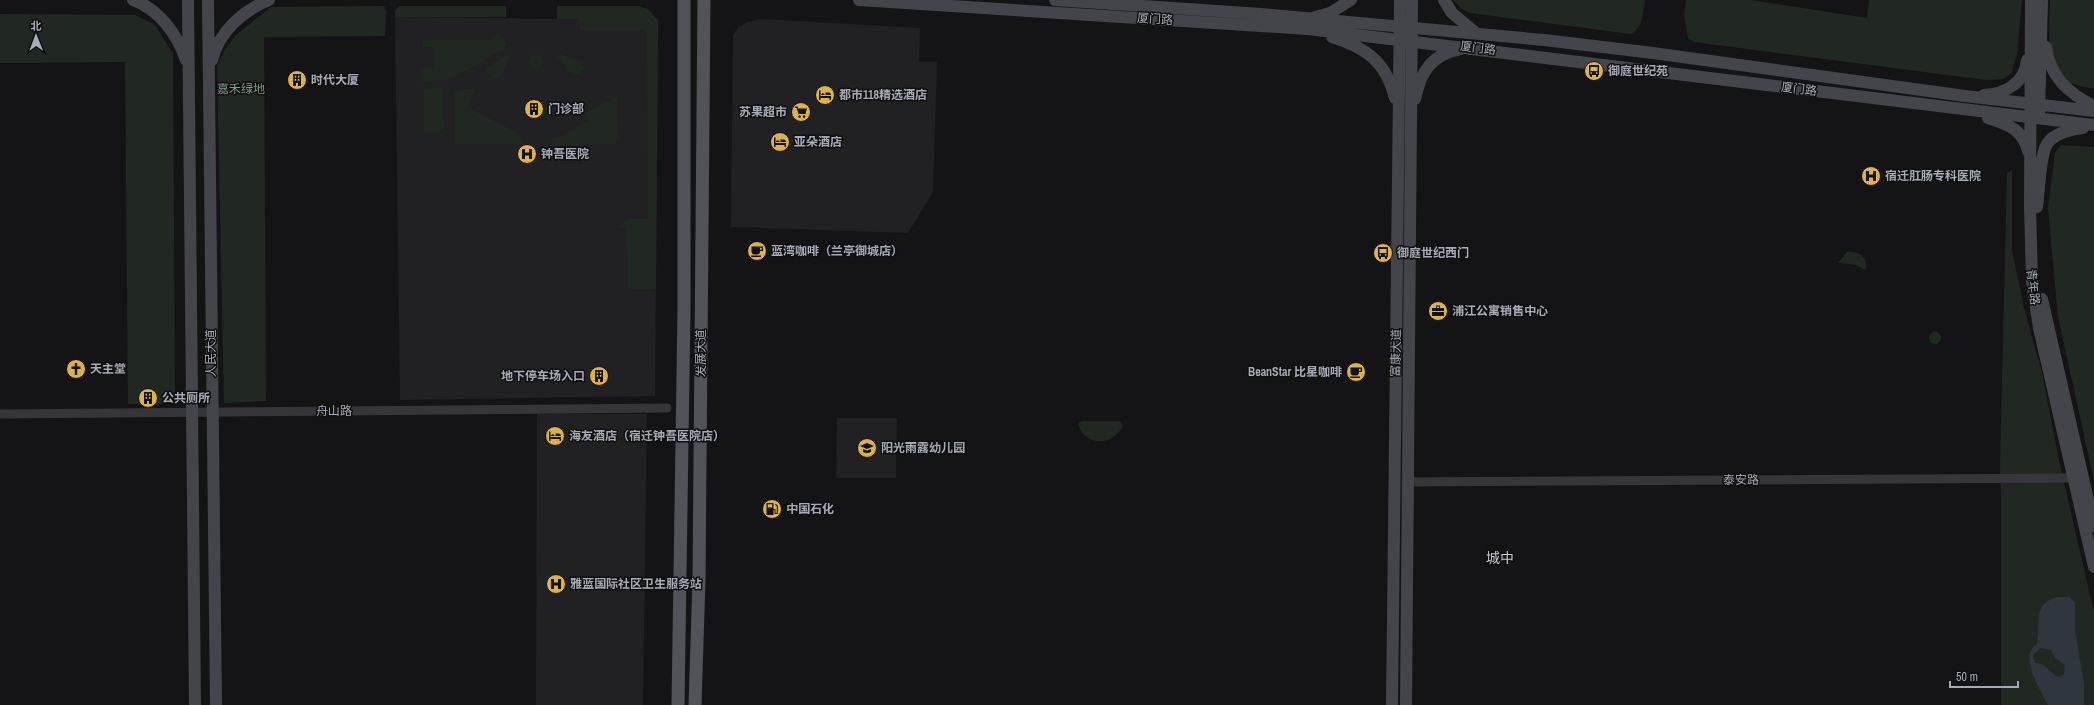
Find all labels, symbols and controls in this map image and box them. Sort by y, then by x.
street label: 厦门路 [1136,10,1174,28]
north arrow [16,16,56,56]
text: 北 [30,19,41,33]
street label: 厦门路 [1459,38,1497,58]
bus stop icon: 御庭世纪苑 [1583,60,1605,82]
place label: 御庭世纪苑 [1608,63,1668,79]
building icon: 时代大厦 [286,69,308,91]
place label: 时代大厦 [311,72,359,88]
street label: 厦门路 [1780,79,1818,99]
park label: 嘉禾绿地 [217,81,265,97]
hotel icon: 都市118精选酒店 [814,84,836,106]
place label: 都市118精选酒店 [839,87,927,103]
building icon: 门诊部 [523,98,545,120]
place label: 门诊部 [548,101,584,117]
supermarket icon: 苏果超市 [790,101,812,123]
place label: 苏果超市 [739,104,787,120]
hotel icon: 亚朵酒店 [769,131,791,153]
place label: 亚朵酒店 [794,134,842,150]
hospital icon: 钟吾医院 [516,143,538,165]
place label: 钟吾医院 [541,146,589,162]
hospital icon: 宿迁肛肠专科医院 [1860,165,1882,187]
place label: 宿迁肛肠专科医院 [1885,168,1981,184]
cafe icon: 蓝湾咖啡（兰亭御城店） [746,240,768,262]
bus stop icon: 御庭世纪西门 [1372,242,1394,264]
place label: 蓝湾咖啡（兰亭御城店） [771,243,903,259]
place label: 御庭世纪西门 [1397,245,1469,261]
street label: 青年路 [2023,268,2043,306]
office icon: 浦江公寓销售中心 [1427,300,1449,322]
place label: 浦江公寓销售中心 [1452,303,1548,319]
street label: 人民大道 [203,329,219,377]
street label: 发展大道 [693,329,709,377]
street label: 富康大道 [1388,329,1404,377]
church icon: 天主堂 [65,358,87,380]
place label: 天主堂 [90,361,126,377]
cafe icon: BeanStar 比星咖啡 [1345,361,1367,383]
place label: BeanStar 比星咖啡 [1248,364,1342,380]
building icon: 地下停车场入口 [588,365,610,387]
place label: 地下停车场入口 [501,368,585,384]
building icon: 公共厕所 [137,387,159,409]
place label: 公共厕所 [162,390,210,406]
street label: 舟山路 [316,403,352,419]
hotel icon: 海友酒店（宿迁钟吾医院店） [544,425,566,447]
place label: 海友酒店（宿迁钟吾医院店） [569,428,725,444]
school or university icon: 阳光雨露幼儿园 [856,437,878,459]
place label: 阳光雨露幼儿园 [881,440,965,456]
street label: 泰安路 [1723,472,1759,488]
fuel station icon: 中国石化 [761,498,783,520]
place label: 中国石化 [786,501,834,517]
district label: 城中 [1486,549,1514,567]
hospital icon: 雅蓝国际社区卫生服务站 [545,573,567,595]
place label: 雅蓝国际社区卫生服务站 [570,576,702,592]
scale bar [1950,663,2018,689]
text: 50 m [1956,669,1978,685]

